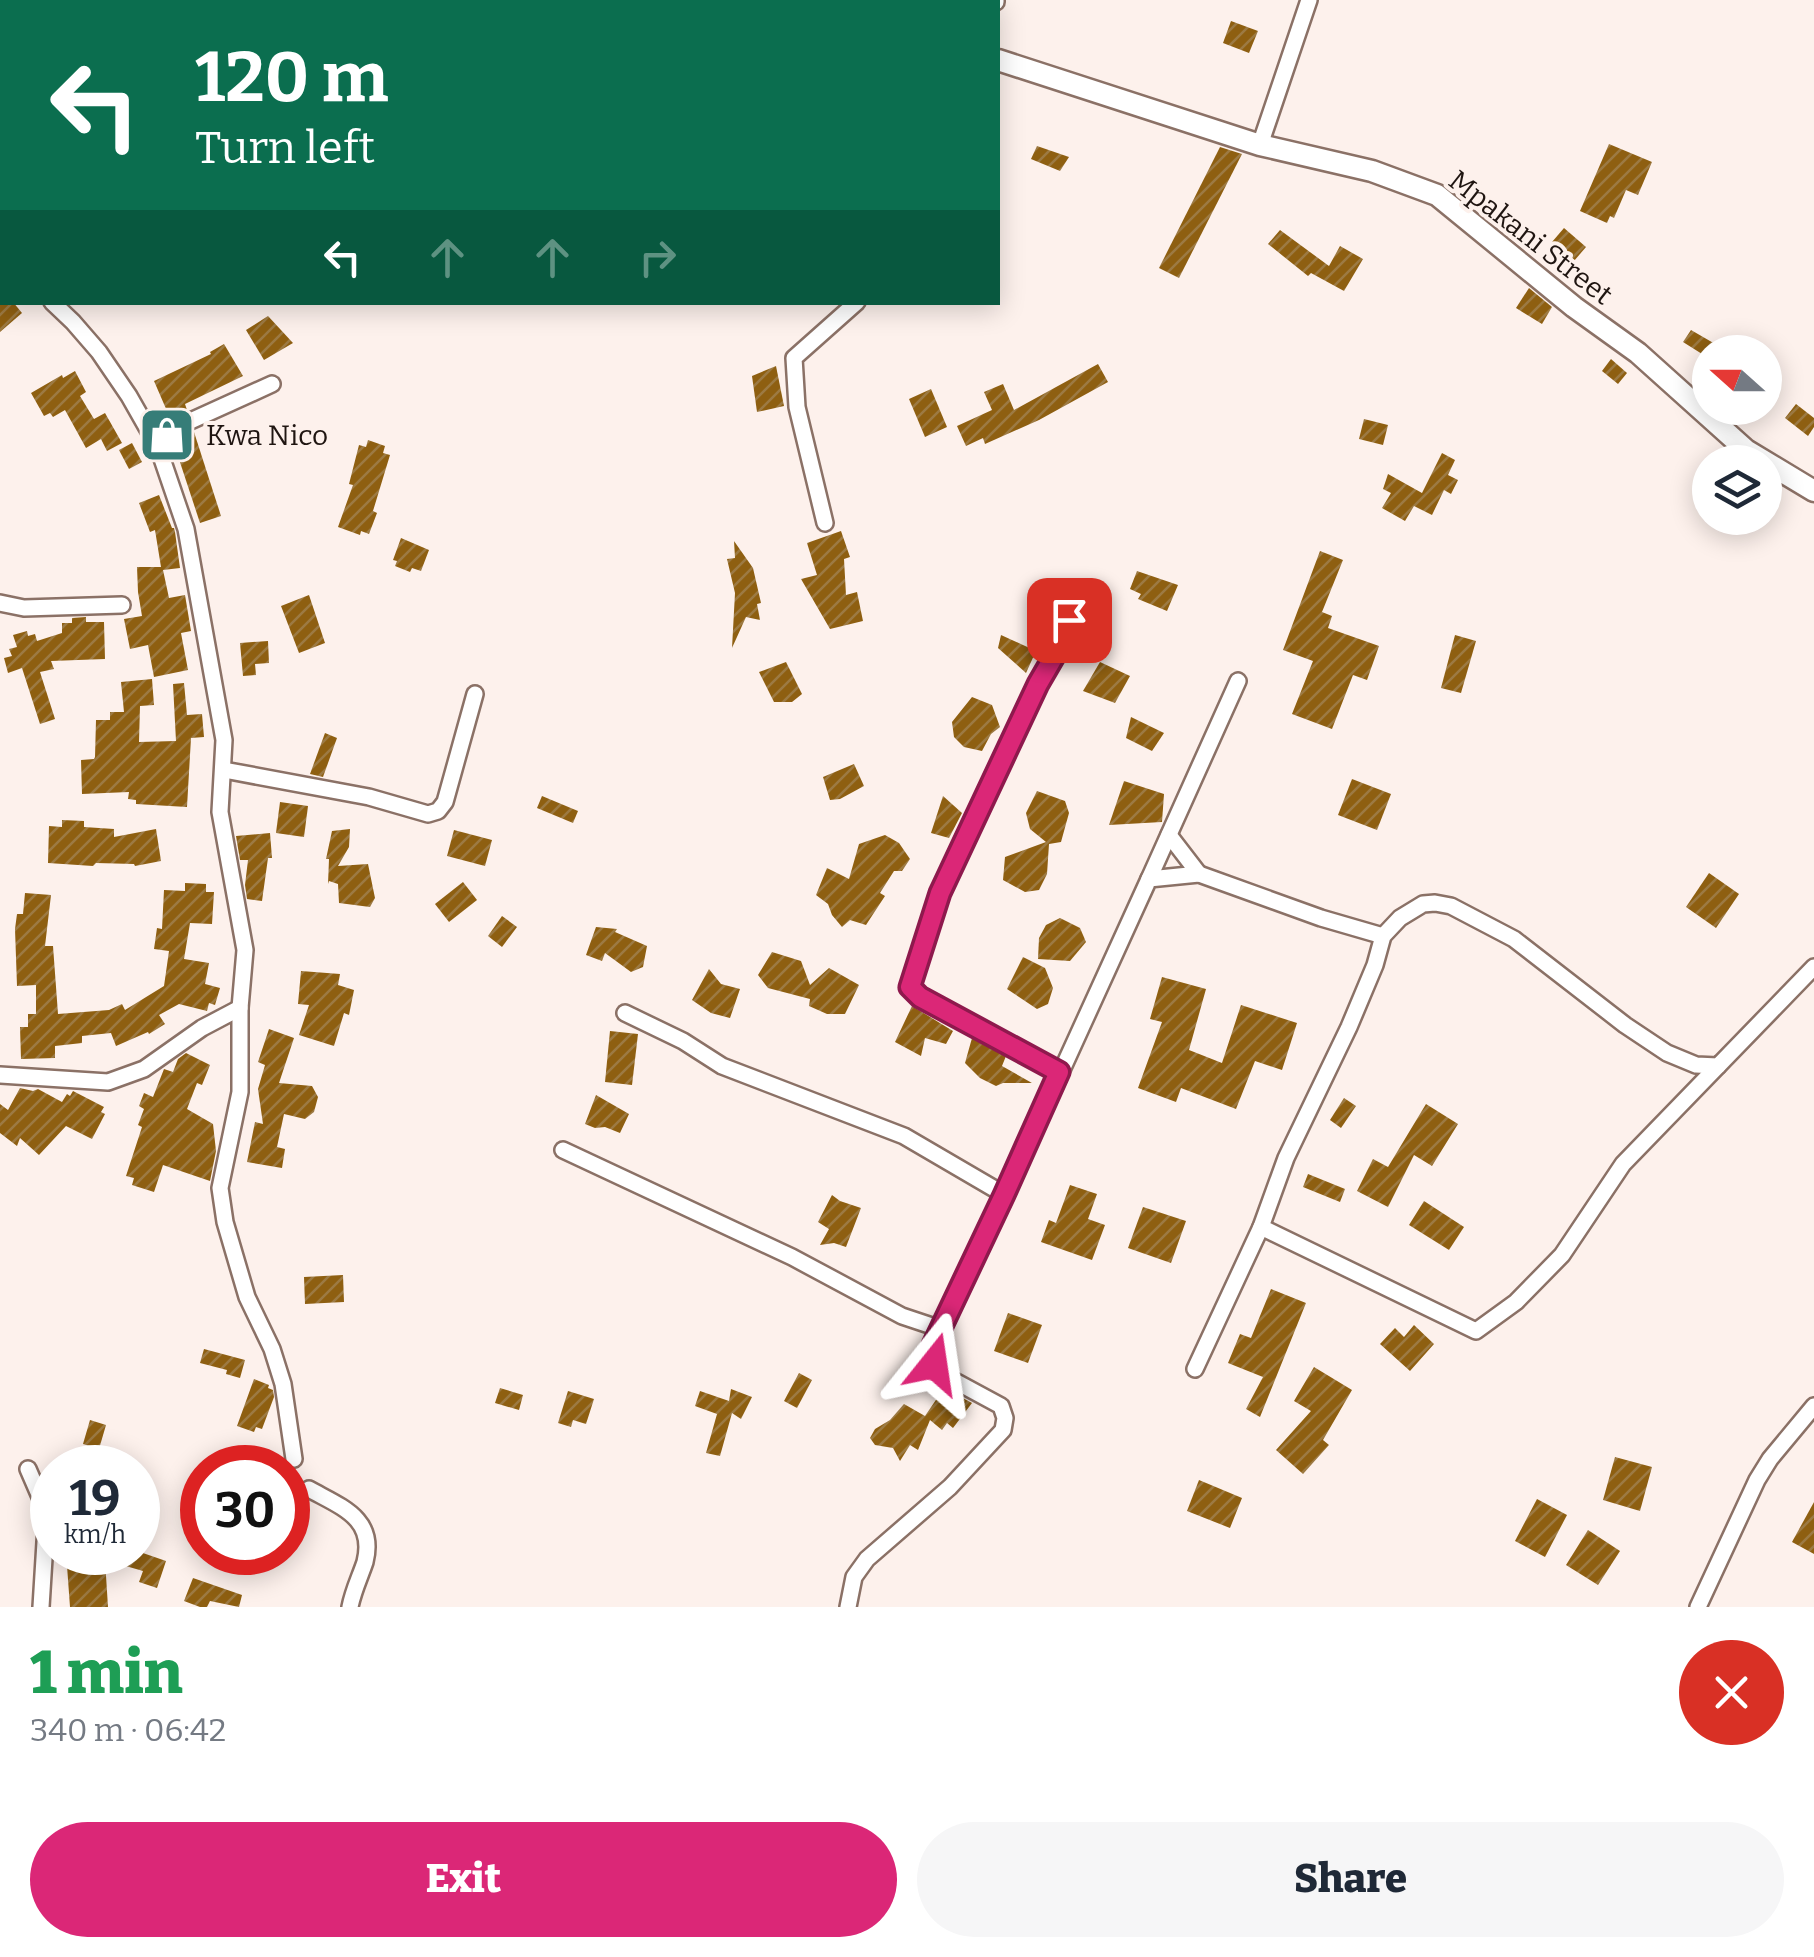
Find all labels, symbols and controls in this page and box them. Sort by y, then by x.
text: 120 m [195,36,388,120]
icon: left [30,40,160,170]
text: Turn left [195,121,375,175]
street label: Mpakani Street [1442,163,1619,311]
icon: left [315,230,370,285]
icon: ahead [420,230,475,285]
icon: ahead [525,230,580,285]
icon: right [630,230,685,285]
north arrow [1692,335,1782,425]
map controls [1692,335,1782,535]
shop icon: Kwa Nico [137,405,197,465]
place label: Kwa Nico [206,419,328,452]
button: layers [1692,445,1782,535]
pin [1027,578,1112,663]
icon: arrive [1042,593,1097,648]
position arrow [882,1312,986,1416]
speed limit sign: 30 [180,1445,310,1575]
text: 19 [69,1468,121,1528]
text: km/h [64,1520,126,1550]
text: 1 min [30,1637,183,1709]
button: close [1679,1640,1784,1745]
text: 340 m · 06:42 [30,1711,226,1749]
button: Exit [30,1822,897,1937]
button: Share [917,1822,1784,1937]

